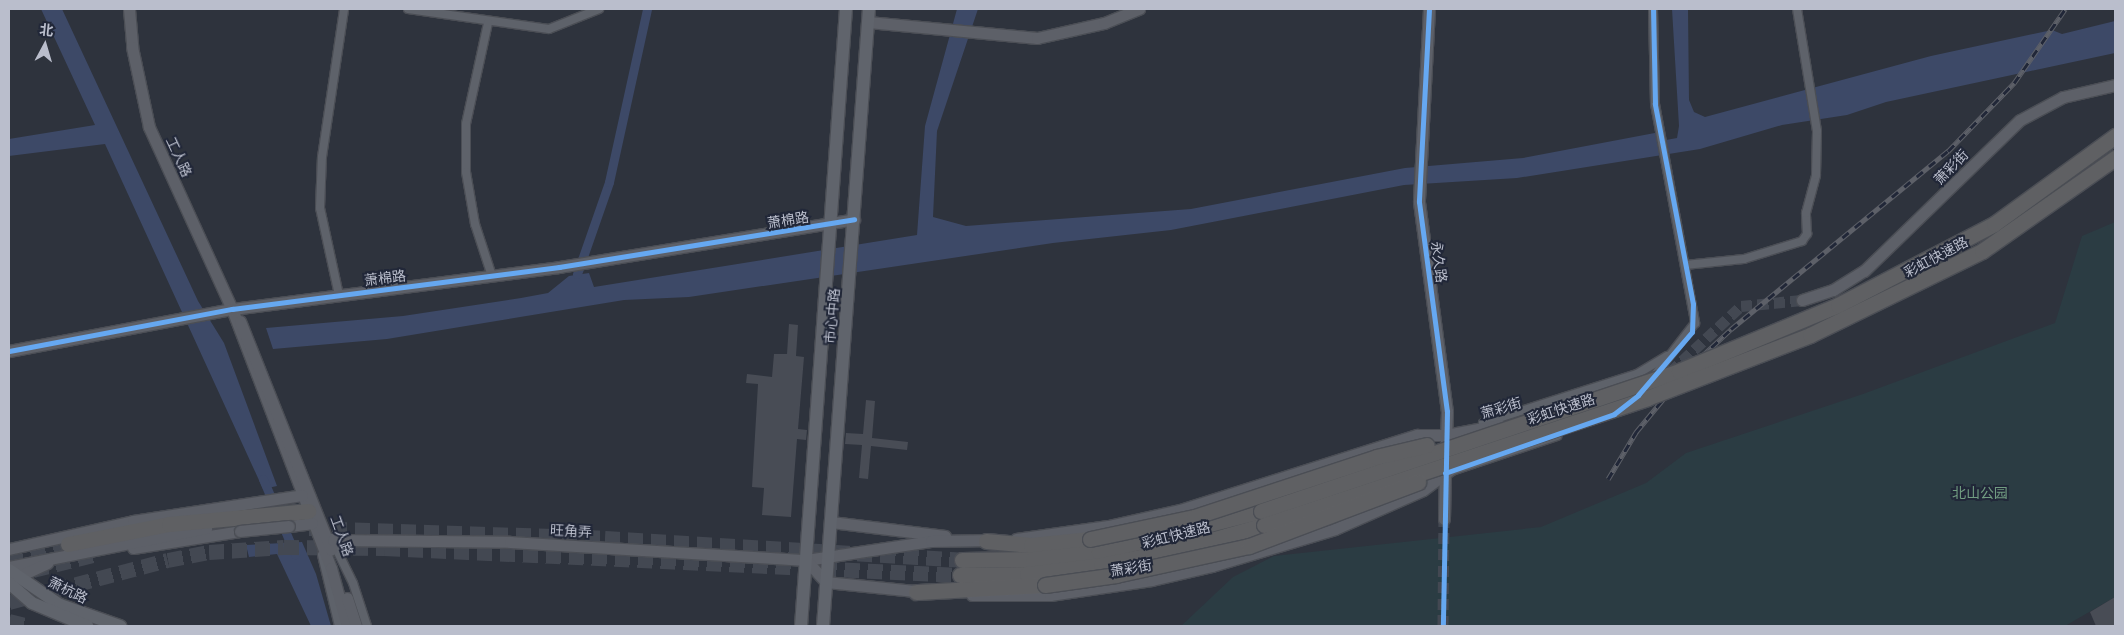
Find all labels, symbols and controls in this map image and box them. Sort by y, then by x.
north arrow [20,20,70,70]
text: 北 [39,20,54,39]
street label: 工人路 [163,134,195,180]
street label: 萧彩街 [1930,146,1972,188]
street label: 萧棉路 [766,208,810,232]
street label: 彩虹快速路 [1901,233,1971,281]
street label: 永久路 [1428,240,1450,284]
street label: 萧棉路 [363,267,407,289]
street label: 市心中路 [821,287,843,345]
street label: 彩虹快速路 [1525,390,1597,428]
street label: 萧彩街 [1478,394,1524,422]
park label: 北山公园 [1952,485,2008,501]
street label: 工人路 [327,513,357,559]
street label: 彩虹快速路 [1140,518,1212,552]
street label: 旺角弄 [550,522,592,540]
street label: 萧彩街 [1109,556,1153,580]
street label: 萧杭路 [45,573,91,607]

